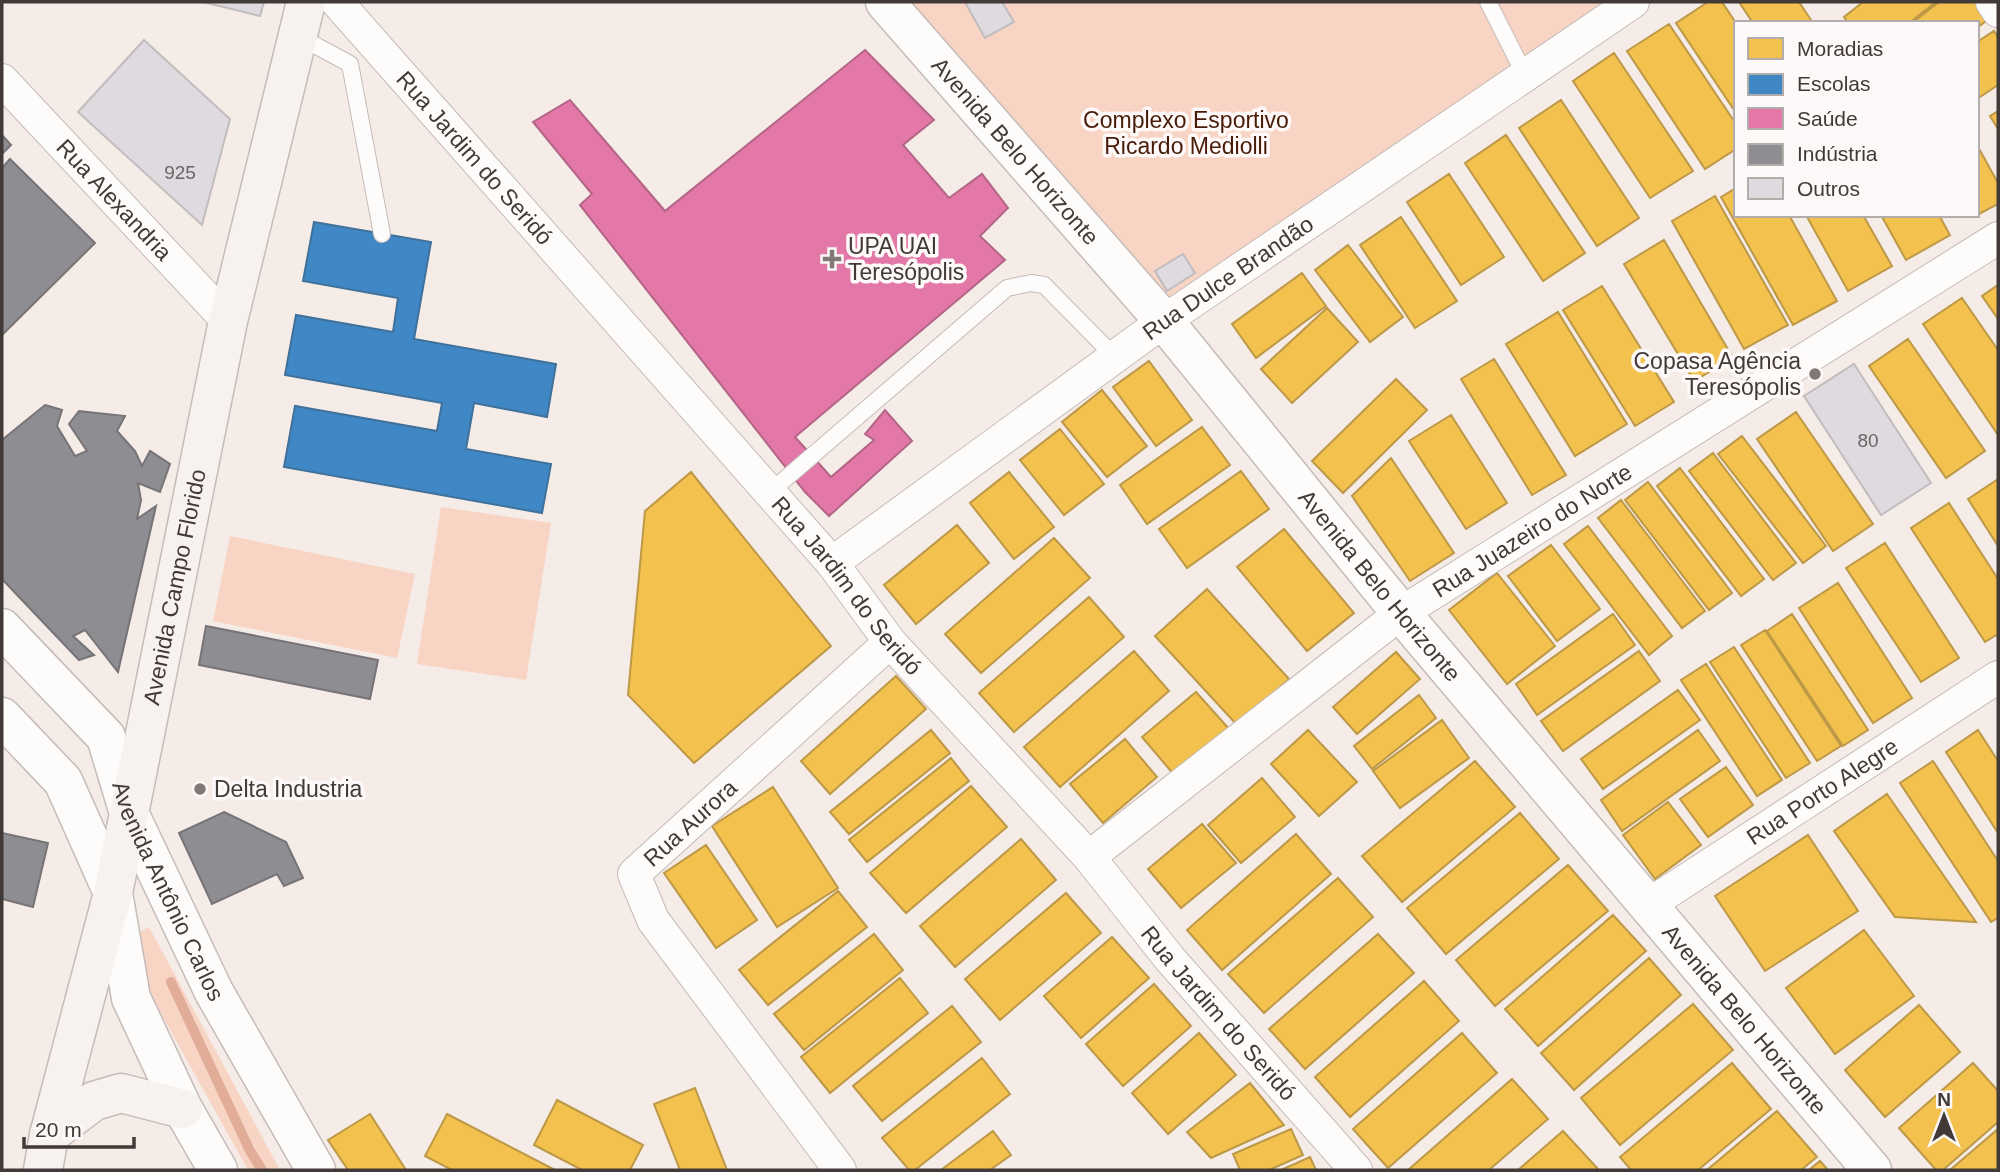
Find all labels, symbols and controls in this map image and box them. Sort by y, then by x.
legend [1734,21,1979,217]
text: Moradias [1797,37,1883,60]
street label: Avenida Belo Horizonte [927,52,1104,250]
street label: Rua Jardim do Seridó [391,66,558,250]
text: Escolas [1797,72,1871,95]
park label: Complexo Esportivo Ricardo Mediolli [1083,107,1289,159]
text: Saúde [1797,107,1858,130]
street label: Rua Alexandria [51,134,177,266]
text: Indústria [1797,142,1878,165]
house number: 925 [164,162,196,183]
text: Outros [1797,177,1860,200]
street label: Rua Dulce Brandão [1138,210,1318,345]
place label: UPA UAI Teresópolis [848,233,964,285]
marker: UPA UAI Teresópolis [822,249,842,269]
place label: Copasa Agência Teresópolis [1633,348,1801,400]
marker: Copasa Agência Teresópolis [1807,366,1823,382]
house number: 80 [1857,430,1879,451]
street label: Rua Juazeiro do Norte [1428,458,1637,603]
street label: Avenida Campo Florido [138,467,211,707]
street label: Avenida Belo Horizonte [1293,485,1466,686]
street label: Rua Jardim do Seridó [766,491,927,680]
street label: Rua Porto Alegre [1742,733,1903,850]
street label: Rua Aurora [638,774,742,872]
place label: Delta Industria [214,776,363,802]
street label: Avenida Antônio Carlos [107,778,229,1006]
marker: Delta Industria [192,781,208,797]
street label: Avenida Belo Horizonte [1657,919,1832,1119]
street label: Rua Jardim do Seridó [1136,921,1301,1106]
north arrow [1909,1081,1979,1151]
text: N [1937,1089,1951,1110]
scale bar [24,1106,135,1150]
text: 20 m [35,1118,82,1141]

